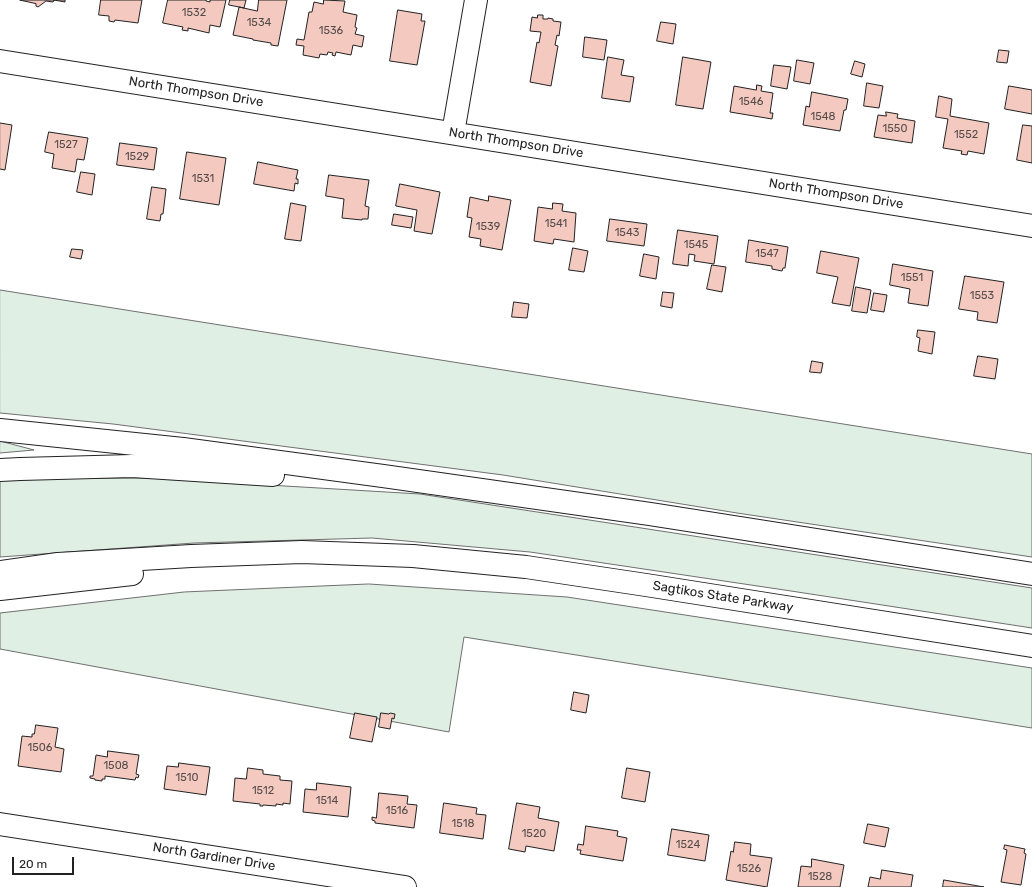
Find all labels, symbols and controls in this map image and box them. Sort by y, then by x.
house number: 1532 [182,6,206,20]
house number: 1534 [247,16,271,30]
house number: 1536 [319,24,343,38]
street label: North Thompson Drive [128,74,264,110]
house number: 1546 [739,95,763,109]
house number: 1548 [810,110,836,124]
house number: 1550 [883,122,907,136]
street label: North Thompson Drive [448,125,584,161]
house number: 1552 [954,128,978,142]
house number: 1527 [54,138,78,152]
house number: 1529 [125,150,149,164]
house number: 1531 [192,172,214,186]
street label: North Thompson Drive [768,176,904,212]
house number: 1541 [545,217,567,231]
house number: 1539 [476,220,500,234]
house number: 1543 [615,226,639,240]
house number: 1545 [684,238,708,252]
house number: 1547 [755,247,779,261]
house number: 1551 [901,271,923,285]
house number: 1553 [970,289,994,303]
street label: Sagtikos State Parkway [652,578,794,616]
house number: 1506 [28,741,52,755]
house number: 1508 [103,759,129,773]
house number: 1510 [176,771,198,785]
house number: 1512 [252,784,274,798]
house number: 1514 [316,794,338,808]
house number: 1516 [386,804,408,818]
house number: 1518 [452,817,474,831]
house number: 1520 [522,827,546,841]
house number: 1524 [676,838,700,852]
street label: North Gardiner Drive [152,840,276,874]
scale bar [14,849,76,875]
text: 20 m [19,857,47,871]
house number: 1526 [737,862,761,876]
house number: 1528 [808,870,832,884]

